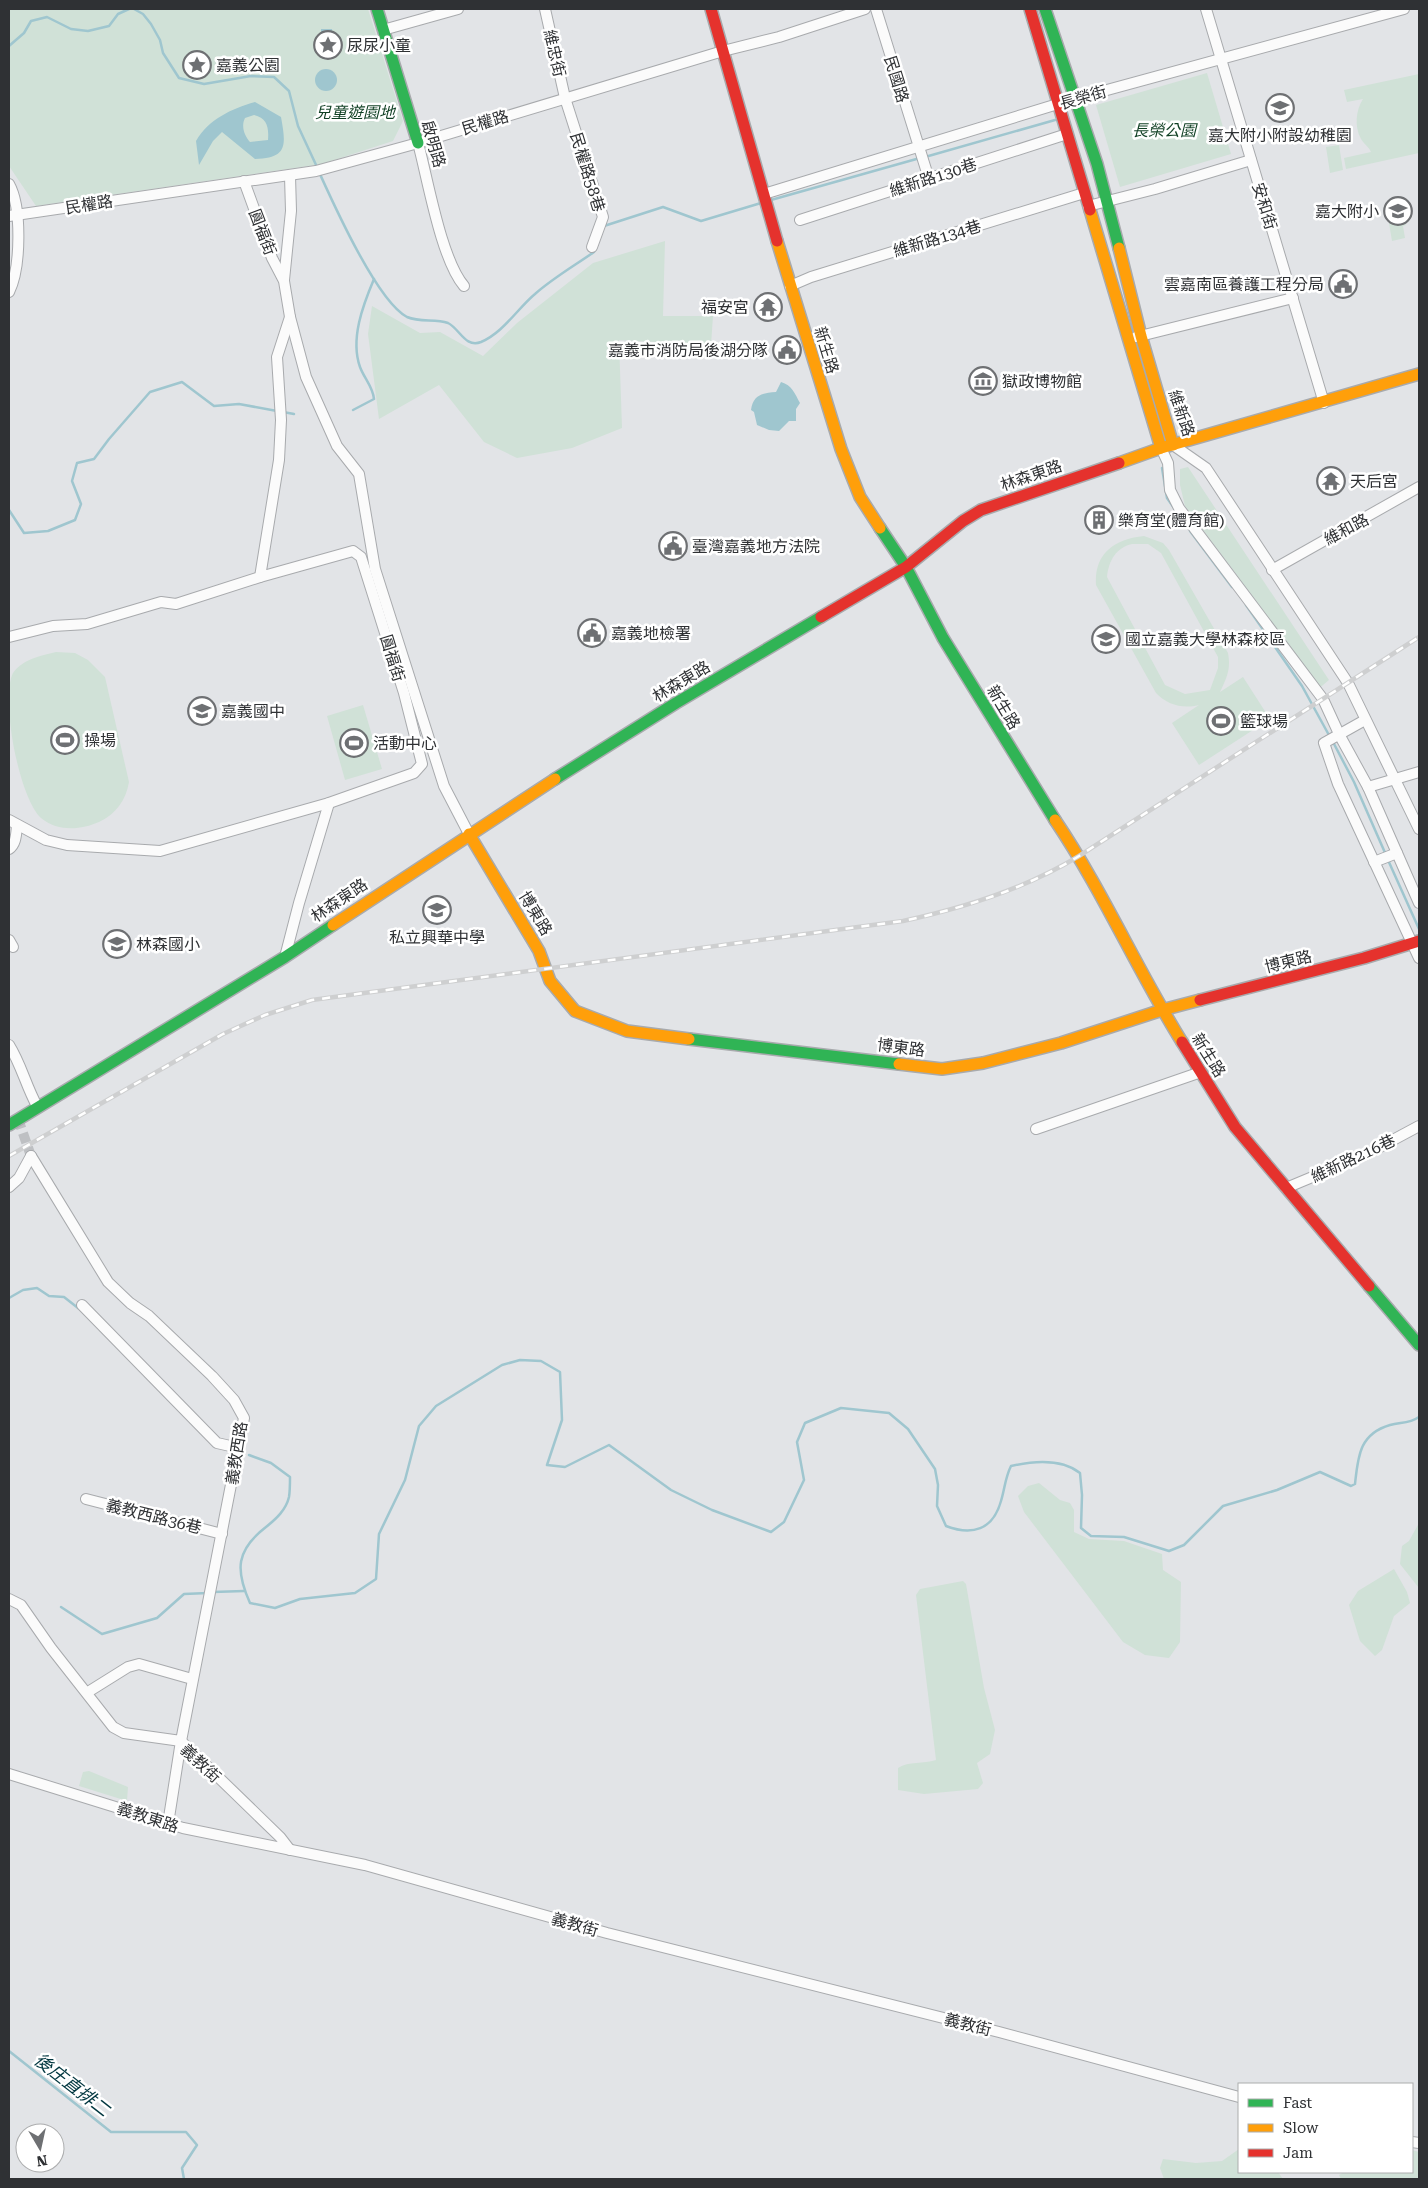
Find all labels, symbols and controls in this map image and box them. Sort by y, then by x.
street label: 維忠街 [540,28,569,79]
place icon: 尿尿小童 [313,30,343,60]
place label: 尿尿小童 [347,36,411,55]
place icon: 嘉義公園 [182,50,212,80]
street label: 民國路 [880,53,913,105]
place label: 嘉義公園 [216,56,280,75]
street label: 長榮街 [1057,82,1109,113]
school or university icon: 嘉大附小附設幼稚園 [1265,93,1295,123]
park label: 兒童遊園地 [315,103,397,122]
street label: 民權路 [459,106,511,139]
street label: 啟明路 [418,118,449,170]
park label: 長榮公園 [1132,121,1198,140]
place label: 嘉大附小附設幼稚園 [1208,126,1352,145]
street label: 民權路58巷 [566,130,609,214]
street label: 維新路130巷 [887,154,979,201]
street label: 安和街 [1248,180,1281,232]
street label: 民權路 [64,191,114,218]
school or university icon: 嘉大附小 [1383,196,1413,226]
place label: 嘉大附小 [1315,202,1379,221]
street label: 圓福街 [245,206,280,258]
street label: 維新路134巷 [891,216,983,261]
public building icon: 雲嘉南區養護工程分局 [1328,269,1358,299]
place label: 雲嘉南區養護工程分局 [1164,275,1324,294]
temple icon: 福安宮 [753,292,783,322]
place label: 福安宮 [701,298,749,317]
street label: 新生路 [810,324,843,376]
public building icon: 嘉義市消防局後湖分隊 [772,335,802,365]
place label: 嘉義市消防局後湖分隊 [608,341,768,360]
museum icon: 獄政博物館 [968,366,998,396]
place label: 獄政博物館 [1002,372,1082,391]
street label: 維新路 [1165,387,1198,439]
street label: 林森東路 [998,456,1065,495]
temple icon: 天后宮 [1316,466,1346,496]
place label: 天后宮 [1350,472,1398,491]
building icon: 樂育堂(體育館) [1084,505,1114,535]
street label: 維和路 [1321,510,1372,549]
place label: 樂育堂(體育館) [1118,511,1224,530]
public building icon: 臺灣嘉義地方法院 [658,531,688,561]
place label: 臺灣嘉義地方法院 [692,537,820,556]
public building icon: 嘉義地檢署 [577,618,607,648]
place label: 嘉義地檢署 [611,624,691,643]
school or university icon: 國立嘉義大學林森校區 [1091,624,1121,654]
place label: 國立嘉義大學林森校區 [1125,630,1285,649]
street label: 圓福街 [376,632,409,684]
street label: 林森東路 [649,657,714,706]
street label: 新生路 [983,682,1024,733]
school or university icon: 嘉義國中 [187,696,217,726]
place label: 嘉義國中 [221,702,285,721]
sports icon: 籃球場 [1206,706,1236,736]
place label: 籃球場 [1240,712,1288,731]
sports icon: 操場 [50,725,80,755]
sports icon: 活動中心 [339,728,369,758]
place label: 操場 [84,731,116,750]
place label: 活動中心 [373,734,437,753]
street label: 林森東路 [307,875,371,926]
street label: 博東路 [515,888,556,939]
school or university icon: 私立興華中學 [422,895,452,925]
place label: 私立興華中學 [389,928,485,947]
school or university icon: 林森國小 [102,929,132,959]
place label: 林森國小 [136,935,200,954]
street label: 博東路 [1263,946,1314,977]
street label: 新生路 [1188,1030,1229,1081]
street label: 博東路 [876,1035,926,1060]
street label: 維新路216巷 [1308,1131,1398,1186]
street label: 義教西路 [222,1420,251,1486]
street label: 義教西路36巷 [104,1495,204,1538]
street label: 義教街 [177,1740,225,1787]
street label: 義教東路 [114,1799,181,1836]
street label: 義教街 [549,1909,601,1940]
street label: 義教街 [942,2009,993,2040]
water label: 後庄直排二 [30,2049,115,2121]
legend [1238,2083,1413,2173]
text: Fast [1283,2094,1313,2112]
text: Slow [1283,2119,1319,2137]
north arrow [15,2123,65,2173]
text: Jam [1283,2144,1313,2162]
text: N [35,2152,49,2170]

